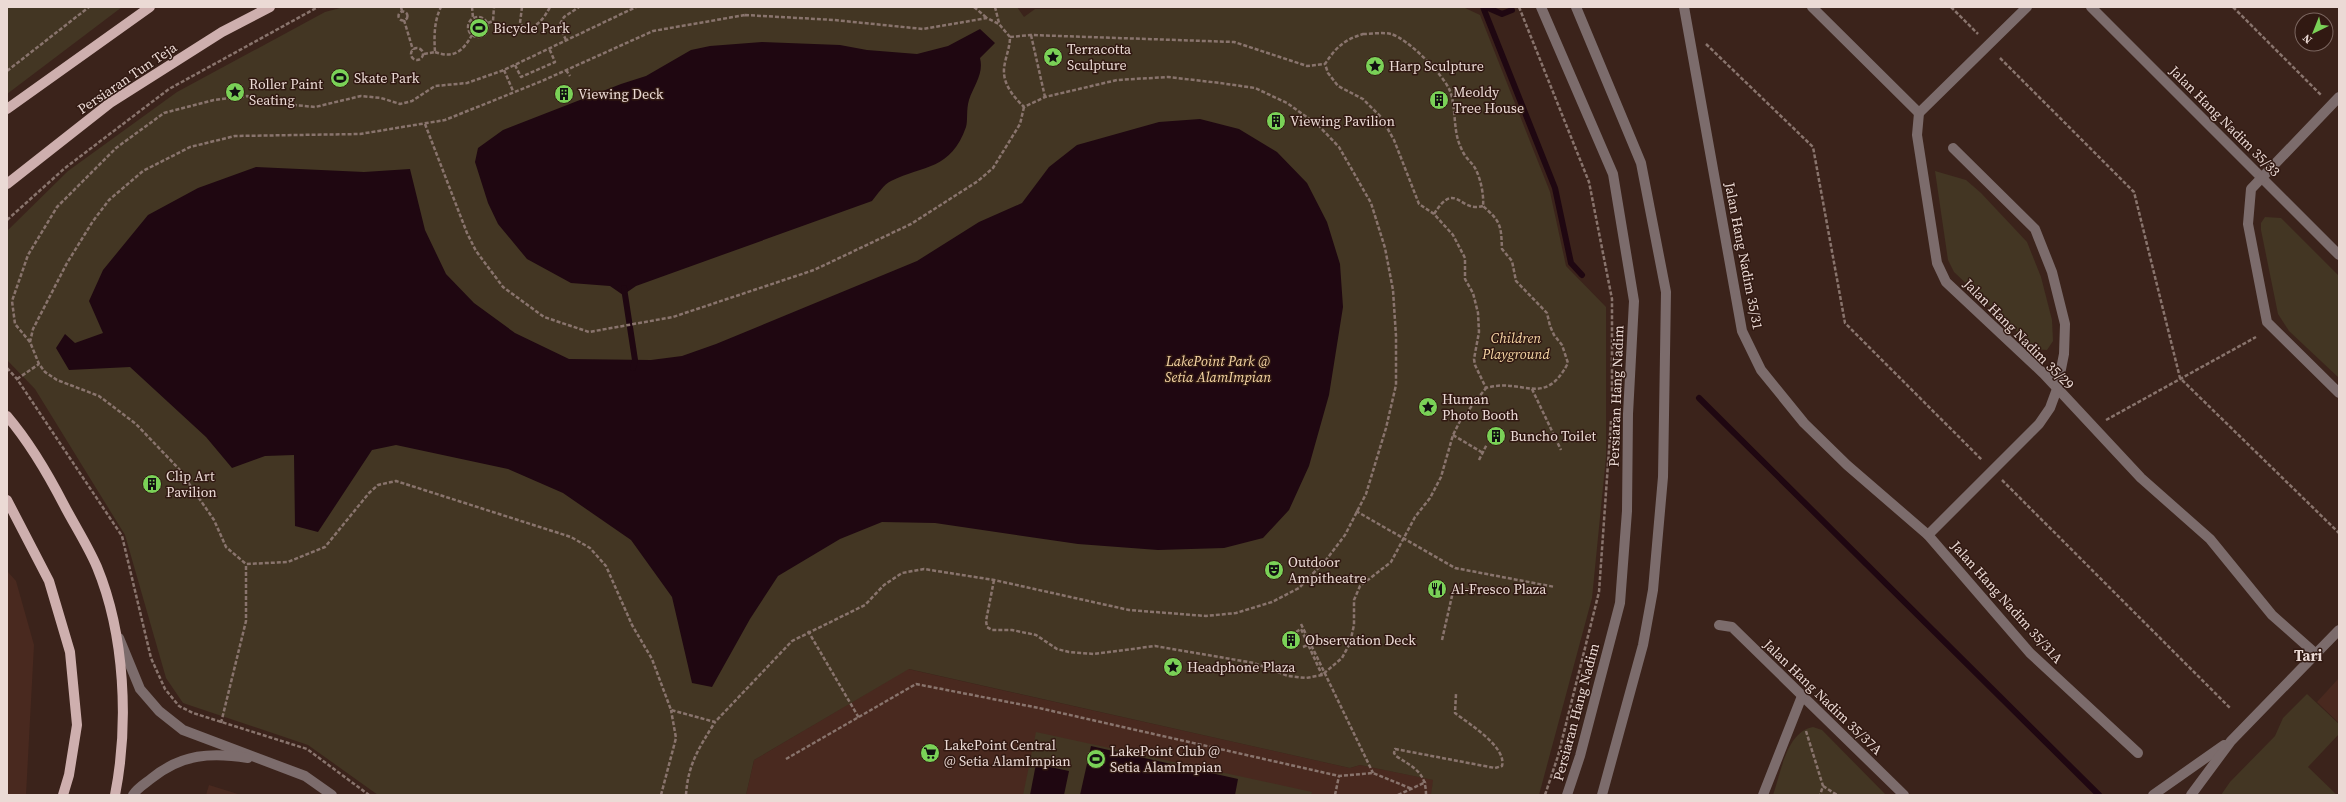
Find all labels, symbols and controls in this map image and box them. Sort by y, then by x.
north arrow [2294,12,2334,52]
sports icon: Bicycle Park [468,17,490,39]
place label: Bicycle Park [493,18,570,38]
text: N [2299,31,2316,47]
street label: Persiaran Tun Teja [73,37,181,119]
place label: Terracotta Sculpture [1067,39,1132,75]
place icon: Terracotta Sculpture [1042,46,1064,68]
place icon: Harp Sculpture [1364,55,1386,77]
place label: Harp Sculpture [1389,56,1484,76]
street label: Jalan Hang Nadim 35/33 [2164,60,2285,181]
sports icon: Skate Park [329,67,351,89]
place label: Skate Park [354,68,420,88]
place label: Roller Paint Seating [249,74,323,110]
place icon: Roller Paint Seating [224,81,246,103]
place label: Meoldy Tree House [1453,82,1524,118]
building icon: Viewing Deck [553,83,575,105]
place label: Viewing Deck [578,84,664,104]
building icon: Meoldy Tree House [1428,89,1450,111]
building icon: Viewing Pavilion [1265,110,1287,132]
place label: Viewing Pavilion [1290,111,1395,131]
street label: Jalan Hang Nadim 35/31 [1720,180,1768,331]
street label: Jalan Hang Nadim 35/29 [1958,273,2079,394]
street label: Persiaran Hang Nadim [1604,325,1628,467]
park label: Children Playground [1481,328,1550,364]
park label: LakePoint Park @ Setia AlamImpian [1165,351,1271,387]
place label: Human Photo Booth [1442,389,1519,425]
place icon: Human Photo Booth [1417,396,1439,418]
building icon: Buncho Toilet [1485,425,1507,447]
place label: Buncho Toilet [1510,426,1597,446]
place label: Clip Art Pavilion [166,466,217,502]
building icon: Clip Art Pavilion [141,473,163,495]
street label: Jalan Hang Nadim 35/31A [1946,536,2068,668]
place label: Outdoor Ampitheatre [1288,552,1367,588]
theatre icon: Outdoor Ampitheatre [1263,559,1285,581]
restaurant icon: Al-Fresco Plaza [1426,578,1448,600]
place label: Al-Fresco Plaza [1451,579,1547,599]
building icon: Observation Deck [1280,629,1302,651]
place label: Observation Deck [1305,630,1416,650]
street label: Jalan Hang Nadim 35/37A [1758,634,1888,760]
street label: Persiaran Hang Nadim [1548,641,1604,783]
district label: Tari [2294,645,2322,666]
place icon: Headphone Plaza [1162,656,1184,678]
place label: Headphone Plaza [1187,657,1296,677]
place label: LakePoint Central @ Setia AlamImpian [944,735,1071,771]
place label: LakePoint Club @ Setia AlamImpian [1110,741,1222,777]
supermarket icon: LakePoint Central @ Setia AlamImpian [919,742,941,764]
sports icon: LakePoint Club @ Setia AlamImpian [1085,748,1107,770]

